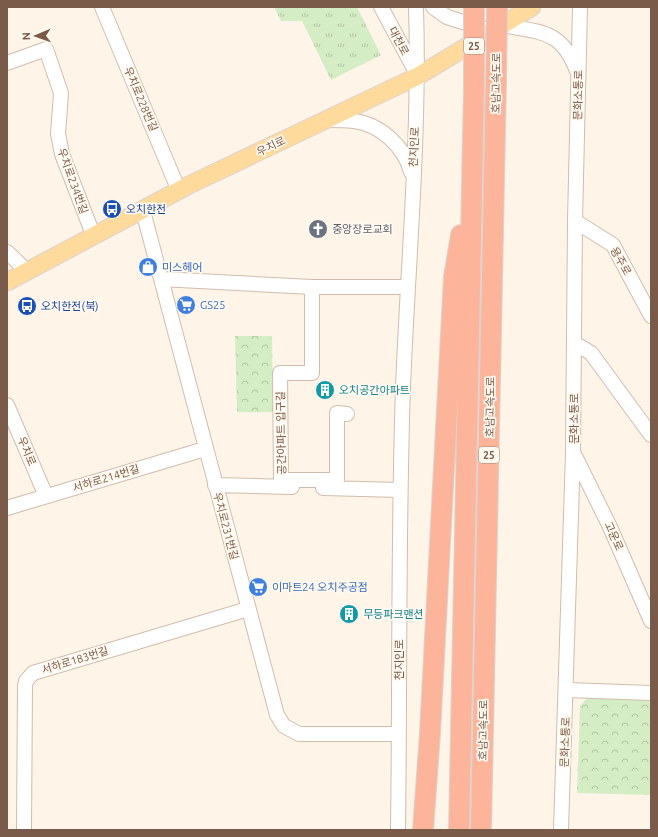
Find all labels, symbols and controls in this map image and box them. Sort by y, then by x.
north arrow [16,16,56,56]
street label: 대천로 [387,25,411,57]
text: N [20,32,32,41]
road number: 25 [464,38,484,54]
street label: 호남고속도로 [489,53,503,113]
street label: 우치로228번길 [122,65,160,133]
street label: 문화소통로 [572,70,584,120]
street label: 천지인로 [407,126,421,168]
street label: 우치로 [255,134,287,158]
street label: 우치로234번길 [56,146,90,216]
bus stop icon: 오치한전 [101,198,123,220]
place label: 오치한전 [126,203,166,215]
church icon: 중앙장로교회 [307,218,329,240]
place label: 중앙장로교회 [332,223,393,235]
street label: 용주로 [608,245,634,277]
shop icon: 미스헤어 [137,256,159,278]
place label: 미스헤어 [162,261,202,273]
supermarket icon: GS25 [175,294,197,316]
bus stop icon: 오치한전(북) [16,295,38,317]
place label: GS25 [200,299,225,311]
place label: 오치한전(북) [41,300,99,313]
street label: 호남고속도로 [483,377,497,437]
building icon: 오치공간아파트 [314,379,336,401]
place label: 오치공간아파트 [339,384,410,396]
street label: 공간아파트 입구길 [274,391,288,475]
street label: 문화소통로 [568,394,580,444]
street label: 우치로 [16,435,38,467]
road number: 25 [479,447,499,463]
street label: 서하로214번길 [71,462,141,494]
street label: 우치로231번길 [211,491,241,561]
street label: 고운로 [602,520,626,552]
supermarket icon: 이마트24 오치주공점 [247,576,269,598]
place label: 이마트24 오치주공점 [272,581,368,593]
building icon: 무등파크맨션 [338,603,360,625]
place label: 무등파크맨션 [363,608,424,620]
street label: 천지인로 [393,640,405,680]
street label: 서하로183번길 [40,644,110,676]
street label: 호남고속도로 [476,700,490,760]
street label: 문화소통로 [558,717,572,767]

